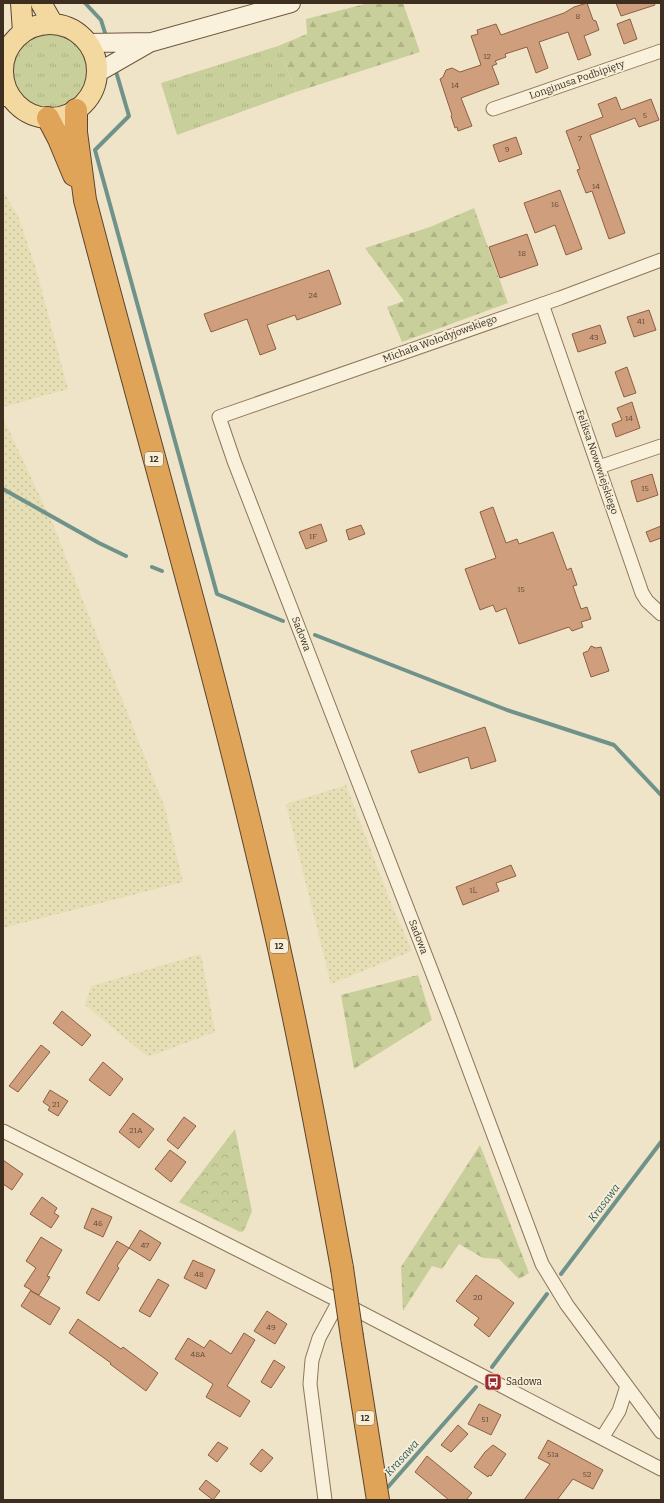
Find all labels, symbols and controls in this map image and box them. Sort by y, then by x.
house number: 8 [576,12,581,21]
house number: 12 [483,52,491,61]
street label: Longinusa Podbipięty [528,58,627,102]
house number: 14 [451,81,459,90]
house number: 5 [643,111,647,120]
house number: 7 [578,134,582,143]
house number: 9 [505,145,510,154]
house number: 14 [592,182,600,191]
house number: 16 [551,200,559,209]
house number: 18 [518,249,526,258]
house number: 24 [308,291,318,300]
street label: Michała Wołodyjowskiego [381,313,499,365]
house number: 41 [637,317,646,326]
house number: 43 [589,333,599,342]
street label: Feliksa Nowowiejskiego [573,408,621,516]
house number: 14 [625,414,633,423]
road number: 12 [145,452,163,466]
house number: 15 [641,484,649,493]
house number: 1F [309,532,317,541]
house number: 15 [517,585,525,594]
street label: Sadowa [289,615,313,653]
house number: 1L [469,886,477,895]
street label: Sadowa [406,918,430,956]
road number: 12 [270,939,288,953]
house number: 21 [52,1100,61,1109]
house number: 21A [129,1126,143,1135]
water label: Krasawa [586,1181,622,1225]
house number: 46 [93,1219,103,1228]
house number: 47 [141,1241,149,1250]
house number: 48 [194,1270,204,1279]
house number: 20 [473,1293,483,1302]
house number: 49 [266,1323,276,1332]
house number: 48A [191,1350,206,1359]
bus stop icon: Sadowa [483,1372,503,1392]
place label: Sadowa [506,1376,543,1388]
road number: 12 [356,1411,374,1425]
house number: 51 [481,1415,489,1424]
water label: Krasawa [382,1437,422,1479]
house number: 51a [547,1450,560,1459]
house number: 52 [583,1470,591,1479]

